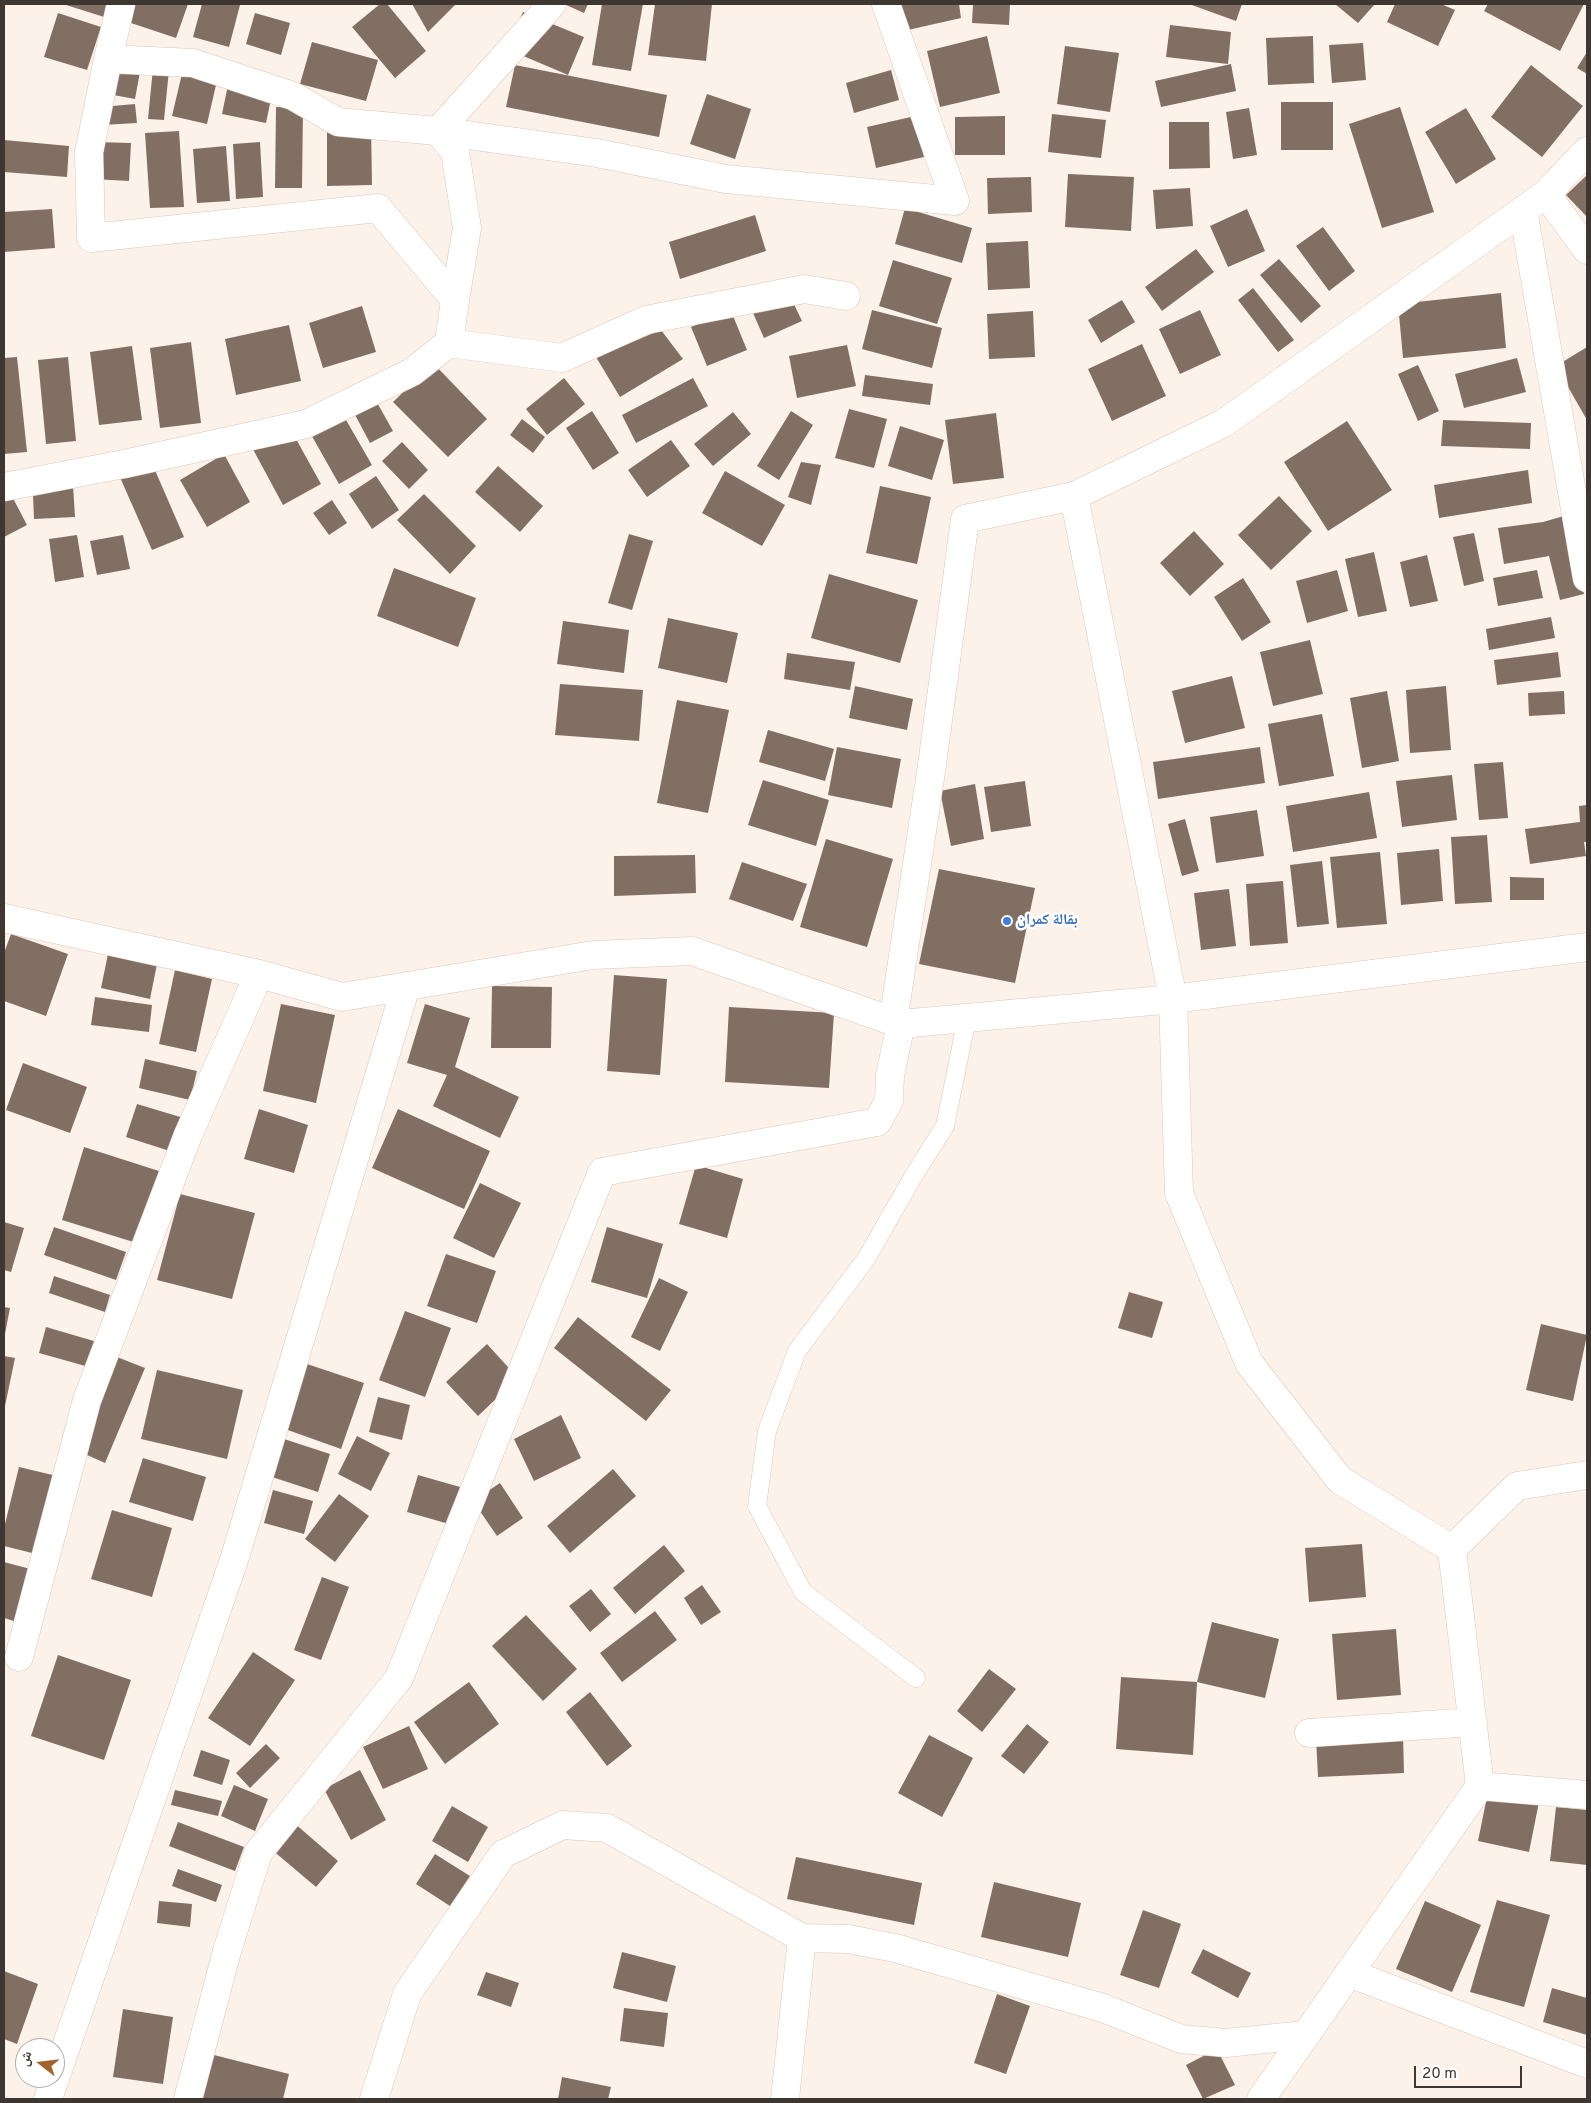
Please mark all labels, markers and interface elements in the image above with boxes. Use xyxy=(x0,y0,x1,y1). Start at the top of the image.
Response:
place label: بقالة كمران xyxy=(1017,912,1078,930)
marker: بقالة كمران xyxy=(1001,915,1013,927)
north arrow xyxy=(15,2038,65,2088)
text: ش xyxy=(16,2050,36,2068)
scale bar xyxy=(1416,2056,1524,2088)
text: 20 m xyxy=(1422,2065,1457,2084)

